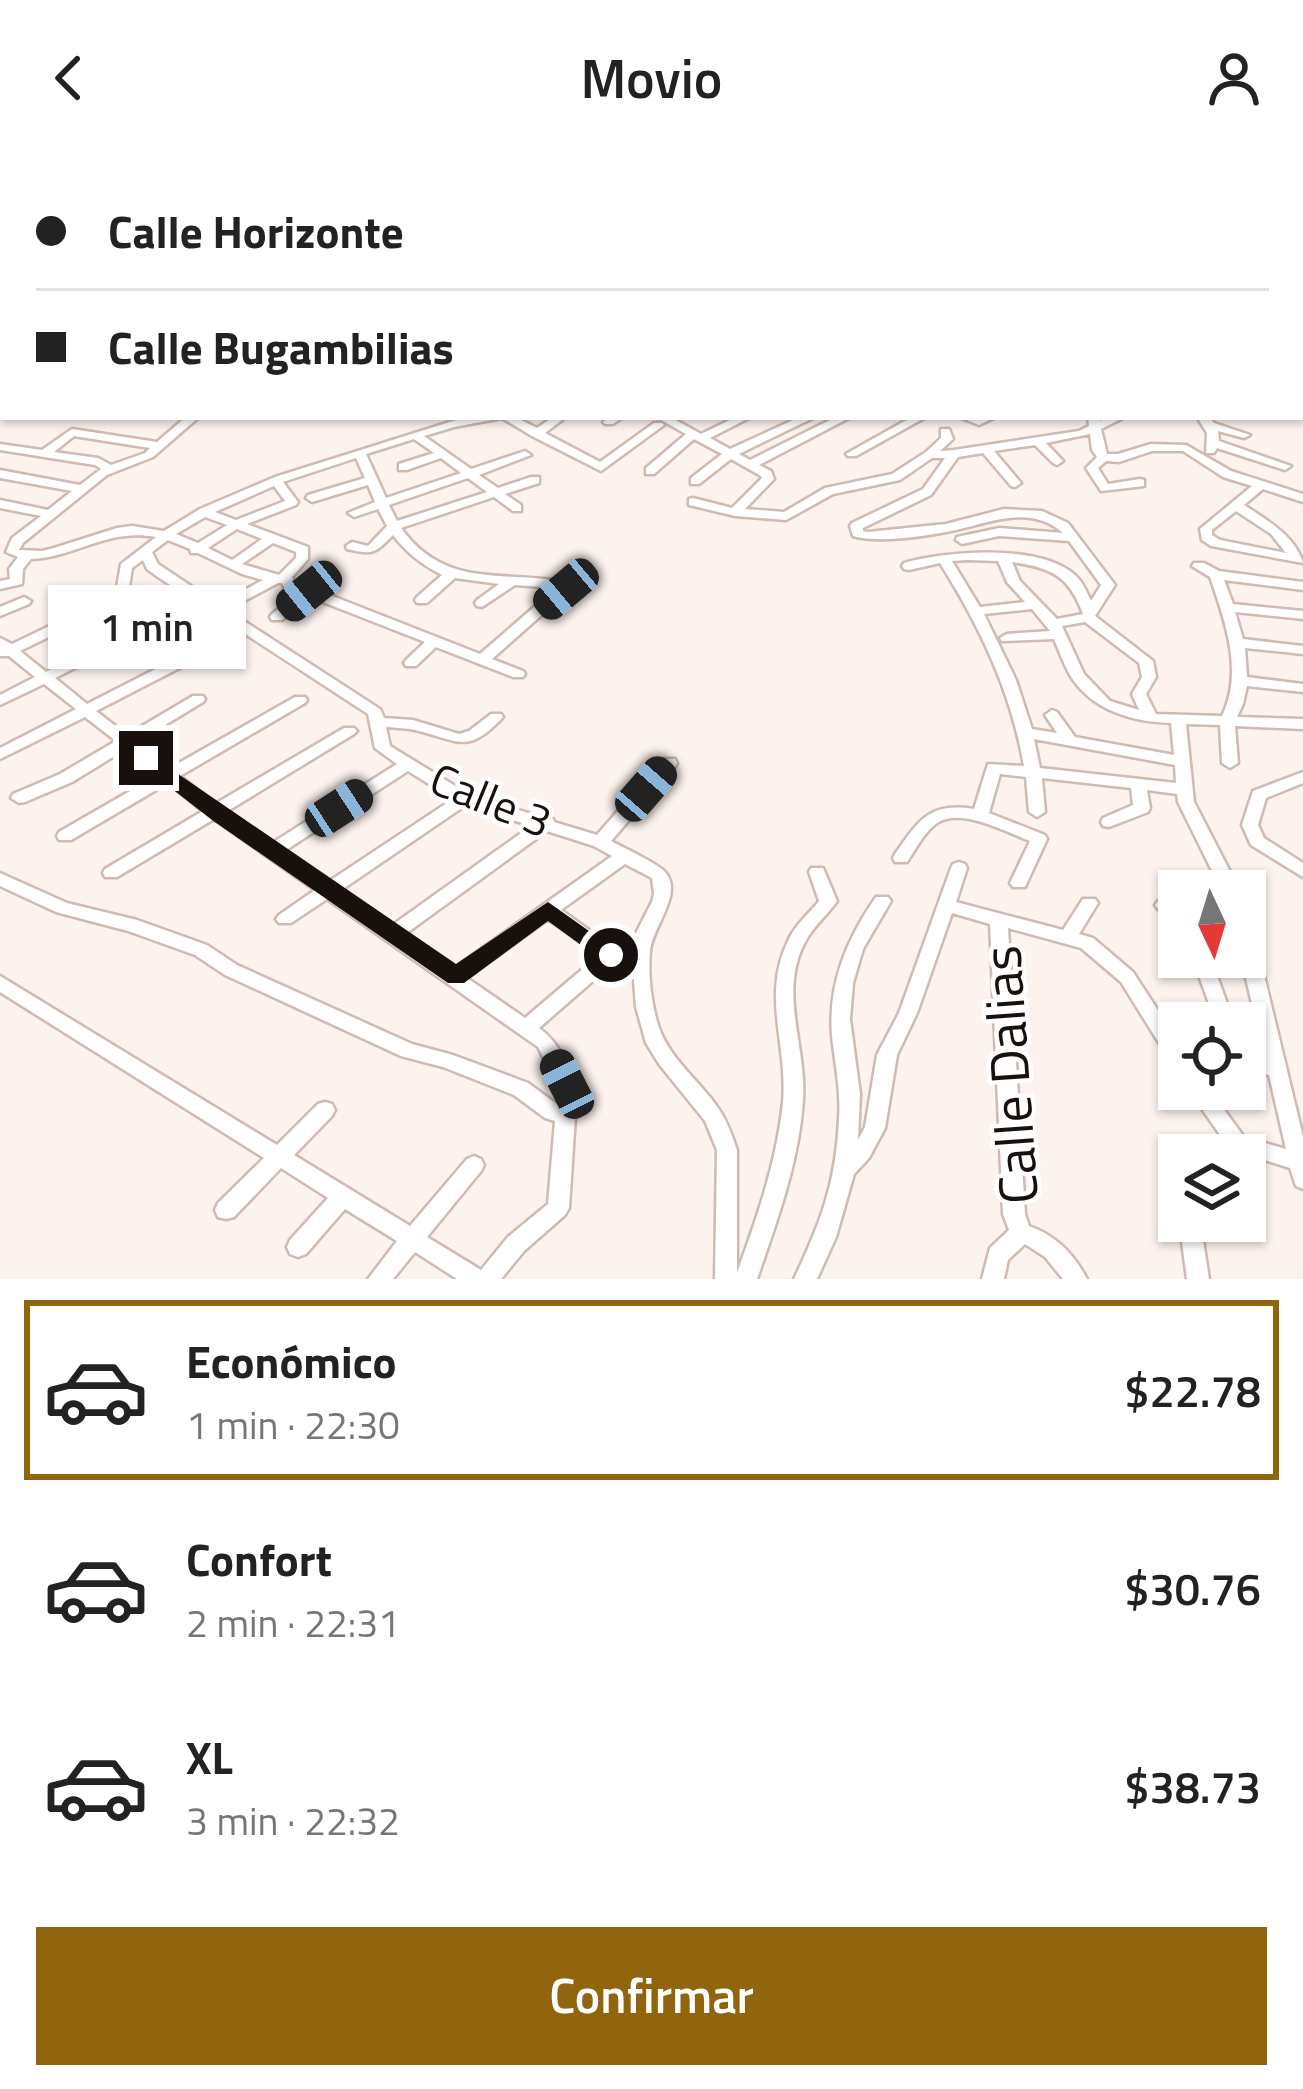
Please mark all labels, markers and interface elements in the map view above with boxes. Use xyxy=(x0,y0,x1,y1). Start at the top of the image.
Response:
text: Movio xyxy=(581,37,722,119)
icon: back xyxy=(36,45,102,111)
icon: person xyxy=(1201,45,1267,111)
text: Calle Horizonte xyxy=(108,197,404,265)
text: Calle Bugambilias xyxy=(108,313,454,381)
car xyxy=(527,552,605,626)
car xyxy=(270,554,348,628)
callout: 1 min xyxy=(47,584,245,668)
text: 1 min xyxy=(100,597,194,656)
route end xyxy=(119,731,173,785)
street label: Calle 3 xyxy=(420,744,562,854)
car xyxy=(609,750,683,828)
car xyxy=(299,773,379,843)
north arrow xyxy=(1158,870,1266,978)
map controls xyxy=(1158,870,1266,1242)
route start xyxy=(584,928,638,982)
street label: Calle Dalias xyxy=(959,943,1059,1207)
button: locate xyxy=(1158,1002,1266,1110)
car xyxy=(535,1044,599,1124)
button: layers xyxy=(1158,1134,1266,1242)
text: Económico xyxy=(186,1327,397,1395)
icon: car xyxy=(42,1336,150,1444)
text: $22.78 xyxy=(1124,1356,1261,1424)
text: 1 min · 22:30 xyxy=(186,1395,400,1454)
text: Confort xyxy=(186,1525,332,1593)
icon: car xyxy=(42,1534,150,1642)
text: $30.76 xyxy=(1124,1554,1261,1622)
text: 2 min · 22:31 xyxy=(186,1593,400,1652)
text: XL xyxy=(186,1723,233,1791)
icon: car xyxy=(42,1732,150,1840)
text: $38.73 xyxy=(1124,1752,1261,1820)
text: 3 min · 22:32 xyxy=(186,1791,400,1850)
button: Confirmar xyxy=(36,1927,1267,2065)

